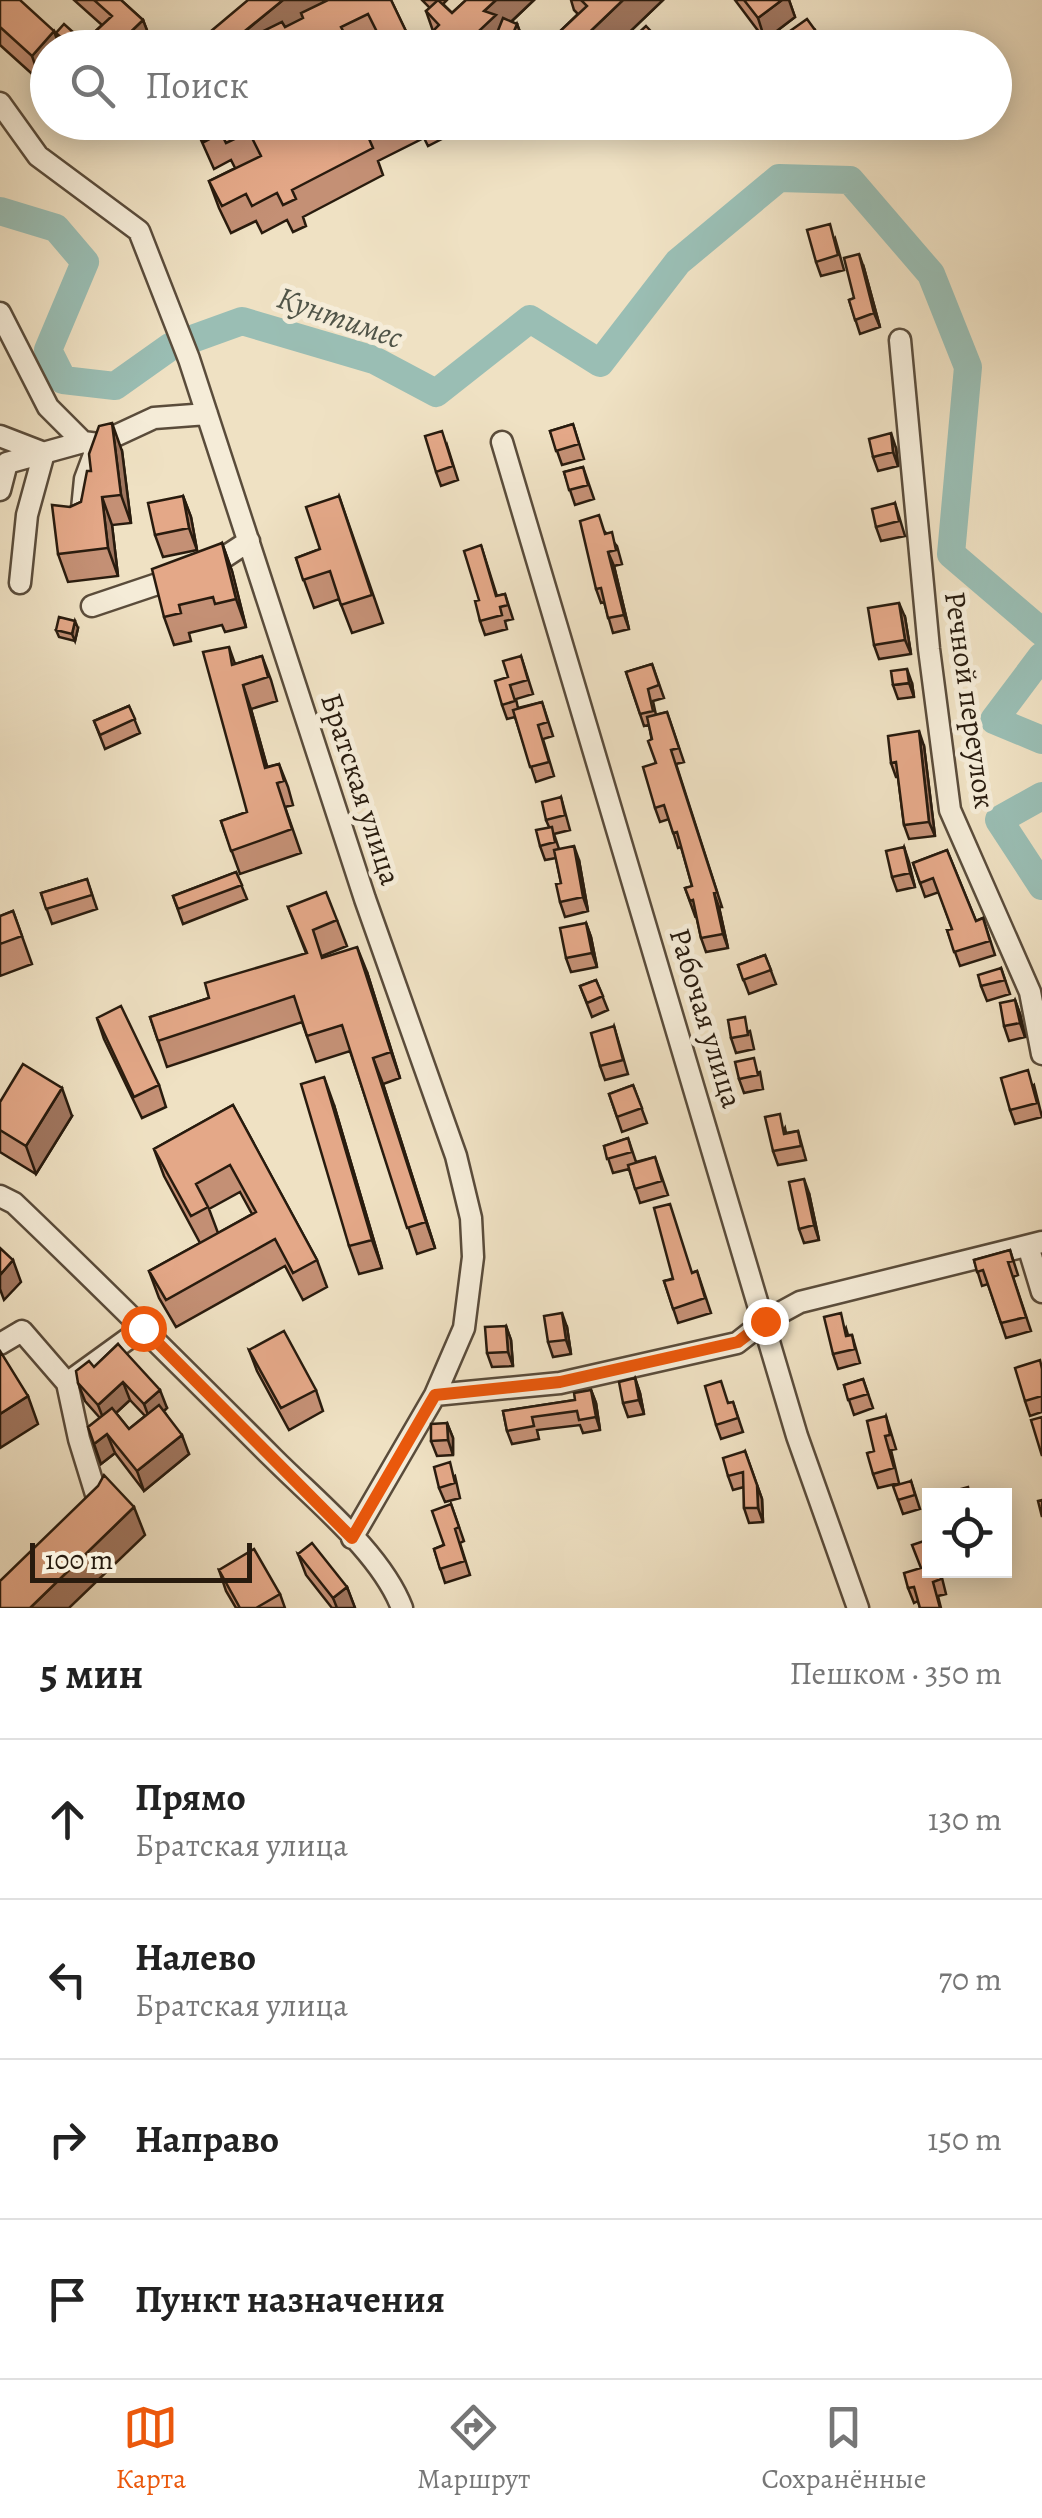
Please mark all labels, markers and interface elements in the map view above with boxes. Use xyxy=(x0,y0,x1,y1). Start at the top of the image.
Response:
search box xyxy=(30,30,1012,140)
icon: search xyxy=(65,58,120,113)
text: Поиск xyxy=(145,59,249,111)
water label: Кунтимес xyxy=(271,275,409,359)
street label: Речной переулок xyxy=(935,589,1005,811)
street label: Братская улица xyxy=(311,688,411,890)
street label: Рабочая улица xyxy=(660,923,752,1113)
route end xyxy=(743,1299,789,1345)
route start xyxy=(121,1306,167,1352)
map controls xyxy=(922,1488,1012,1578)
button: locate xyxy=(922,1488,1012,1578)
scale bar xyxy=(30,1538,252,1582)
text: 100 m xyxy=(45,1541,113,1579)
text: 5 мин xyxy=(40,1645,143,1702)
text: Пешком · 350 m xyxy=(789,1651,1002,1695)
text: Прямо xyxy=(135,1771,246,1823)
icon: ahead xyxy=(40,1792,95,1847)
text: 130 m xyxy=(928,1797,1002,1841)
text: Братская улица xyxy=(135,1823,348,1867)
text: Налево xyxy=(135,1931,256,1983)
icon: left xyxy=(40,1952,95,2007)
text: 70 m xyxy=(939,1957,1002,2001)
text: Братская улица xyxy=(135,1983,348,2027)
icon: right xyxy=(40,2112,95,2167)
text: Направо xyxy=(135,2113,279,2165)
text: 150 m xyxy=(927,2117,1002,2161)
icon: arrive xyxy=(40,2272,95,2327)
text: Пункт назначения xyxy=(135,2273,445,2325)
tab: Карта xyxy=(116,2400,186,2498)
tab: Маршрут xyxy=(417,2400,530,2498)
tab: Сохранённые xyxy=(761,2400,927,2498)

